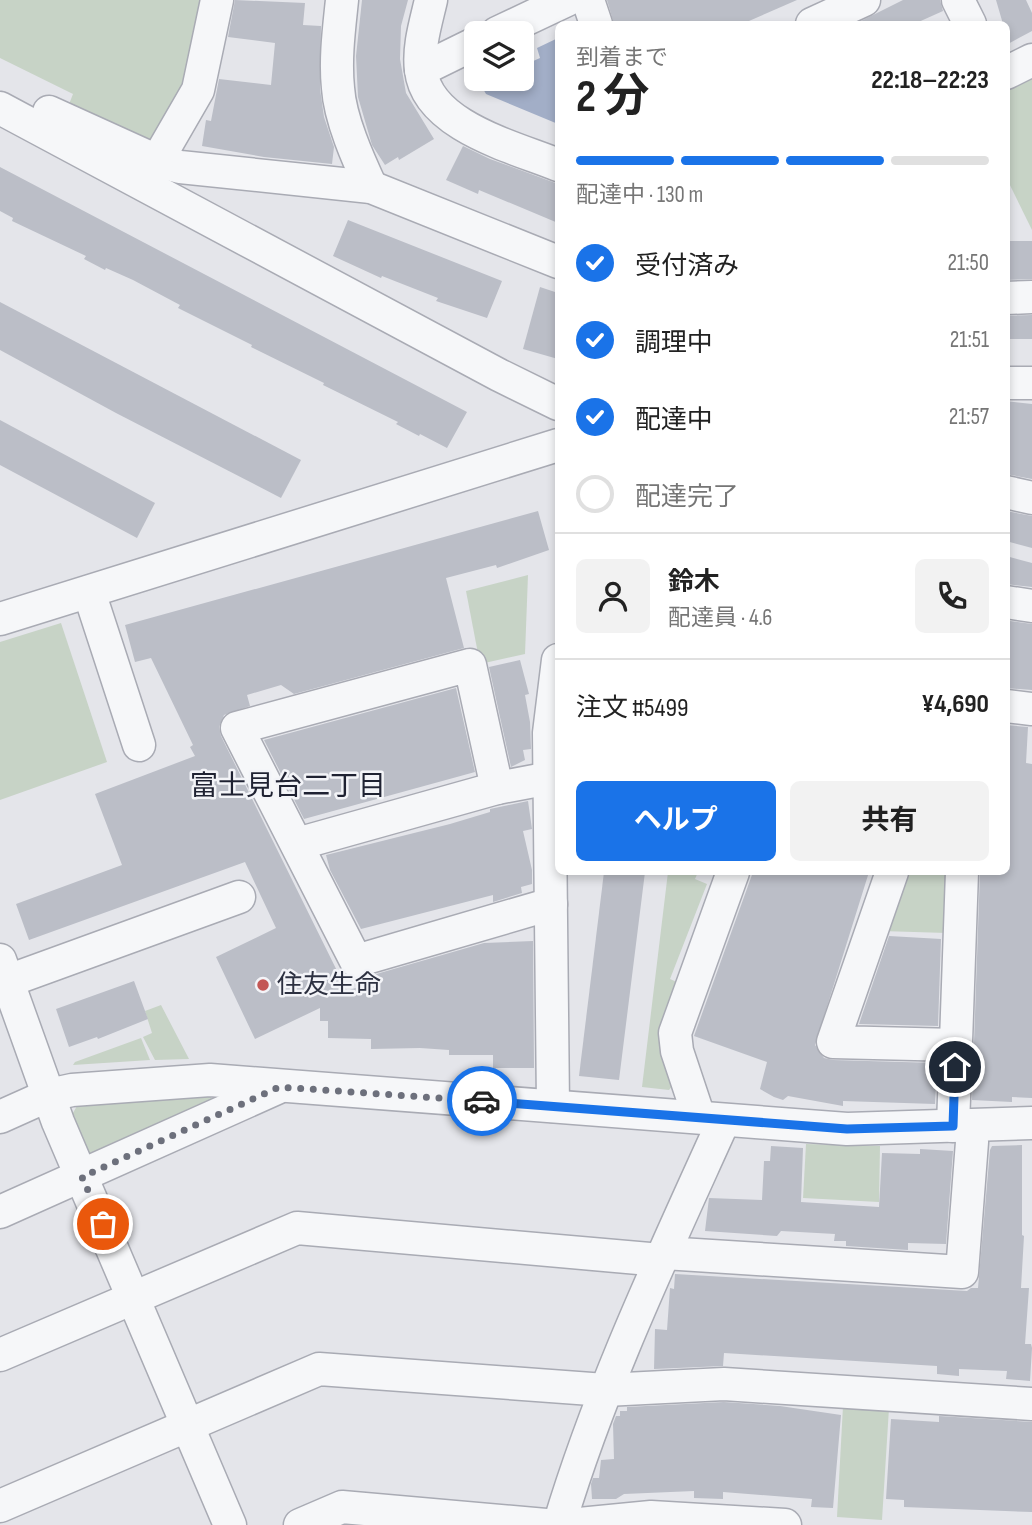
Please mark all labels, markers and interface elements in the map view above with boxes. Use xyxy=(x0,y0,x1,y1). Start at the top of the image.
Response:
map controls xyxy=(464,21,534,91)
button: layers xyxy=(464,21,534,91)
text: 到着まで xyxy=(576,44,668,72)
text: 22:18–22:23 xyxy=(871,65,989,96)
text: 2 分 xyxy=(576,70,649,125)
text: 配達中 · 130 m xyxy=(576,181,703,209)
icon: check xyxy=(576,244,614,282)
text: 21:50 xyxy=(948,249,989,277)
text: 受付済み xyxy=(635,251,739,282)
icon: check xyxy=(576,321,614,359)
text: 21:51 xyxy=(950,326,989,354)
text: 調理中 xyxy=(635,328,713,359)
icon: check xyxy=(576,398,614,436)
text: 21:57 xyxy=(949,403,989,431)
text: 配達中 xyxy=(635,405,713,436)
text: 配達完了 xyxy=(635,482,739,513)
button: person xyxy=(576,559,650,633)
button: phone xyxy=(915,559,989,633)
text: 鈴木 xyxy=(668,567,720,598)
text: 配達員 · 4.6 xyxy=(668,604,772,632)
text: ¥4,690 xyxy=(921,689,989,720)
text: 注文 #5499 xyxy=(576,693,688,724)
district label: 富士見台二丁目 xyxy=(190,770,386,803)
button: ヘルプ xyxy=(576,781,776,861)
button: 共有 xyxy=(790,781,989,861)
place label: 住友生命 xyxy=(277,970,381,1001)
marker: 住友生命 xyxy=(255,977,271,993)
pin xyxy=(925,1037,985,1097)
icon: home xyxy=(936,1048,974,1086)
courier xyxy=(447,1066,517,1136)
icon: car xyxy=(463,1082,501,1120)
pin xyxy=(73,1194,133,1254)
icon: bag xyxy=(84,1205,122,1243)

